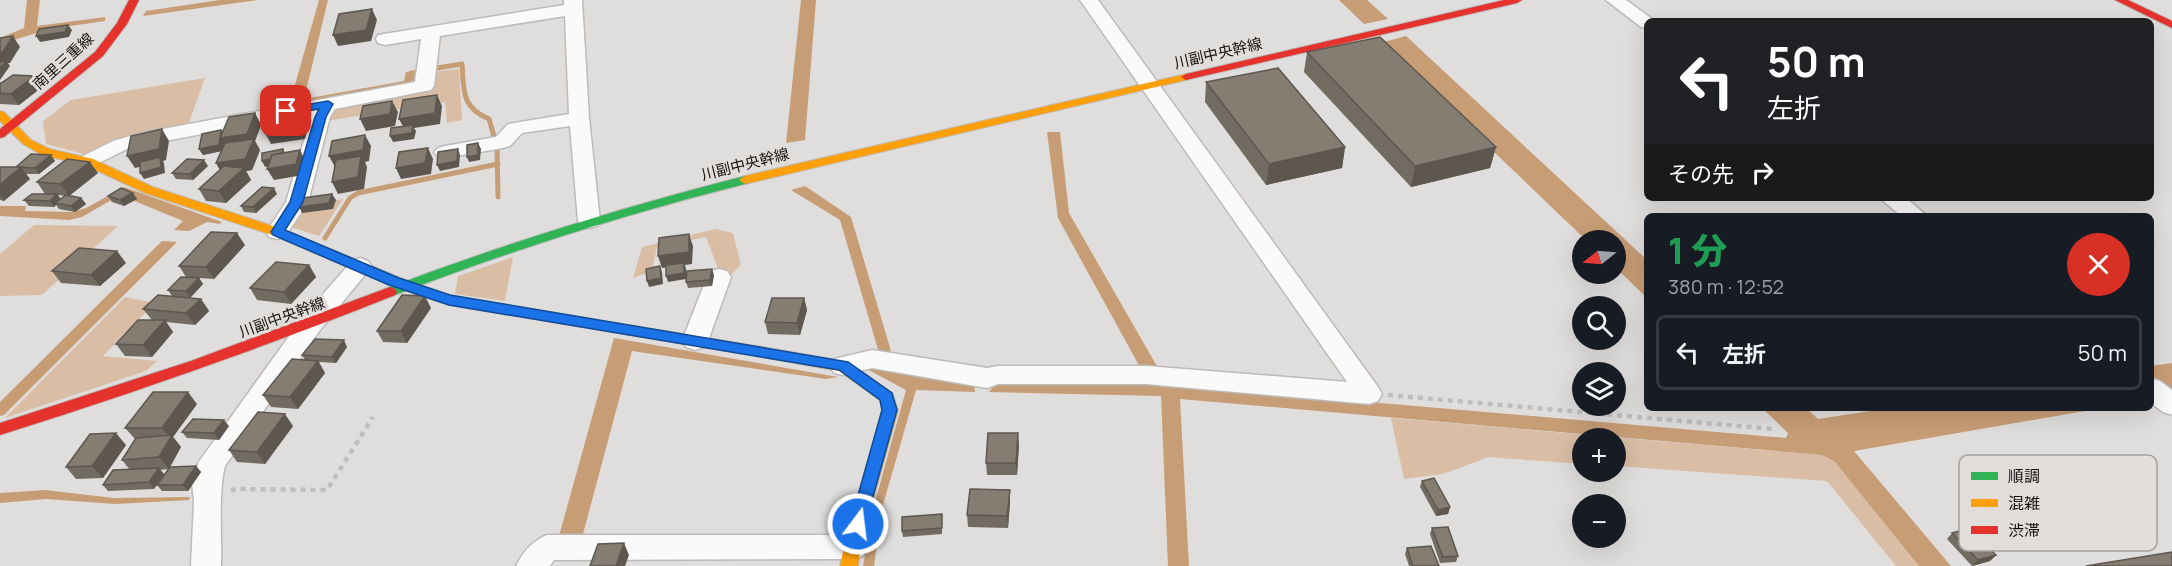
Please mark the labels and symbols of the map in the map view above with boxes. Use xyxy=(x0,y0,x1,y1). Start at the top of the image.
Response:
street label: 南里三重線 xyxy=(28,28,98,94)
street label: 川副中央幹線 xyxy=(1172,33,1264,73)
pin xyxy=(260,85,311,136)
street label: 川副中央幹線 xyxy=(699,143,791,185)
north arrow xyxy=(1572,230,1626,284)
street label: 川副中央幹線 xyxy=(236,292,328,342)
legend xyxy=(1959,455,2157,551)
text: 順調 xyxy=(2008,465,2040,487)
position arrow xyxy=(826,492,890,556)
text: 混雑 xyxy=(2008,492,2040,514)
text: 渋滞 xyxy=(2008,519,2040,541)

